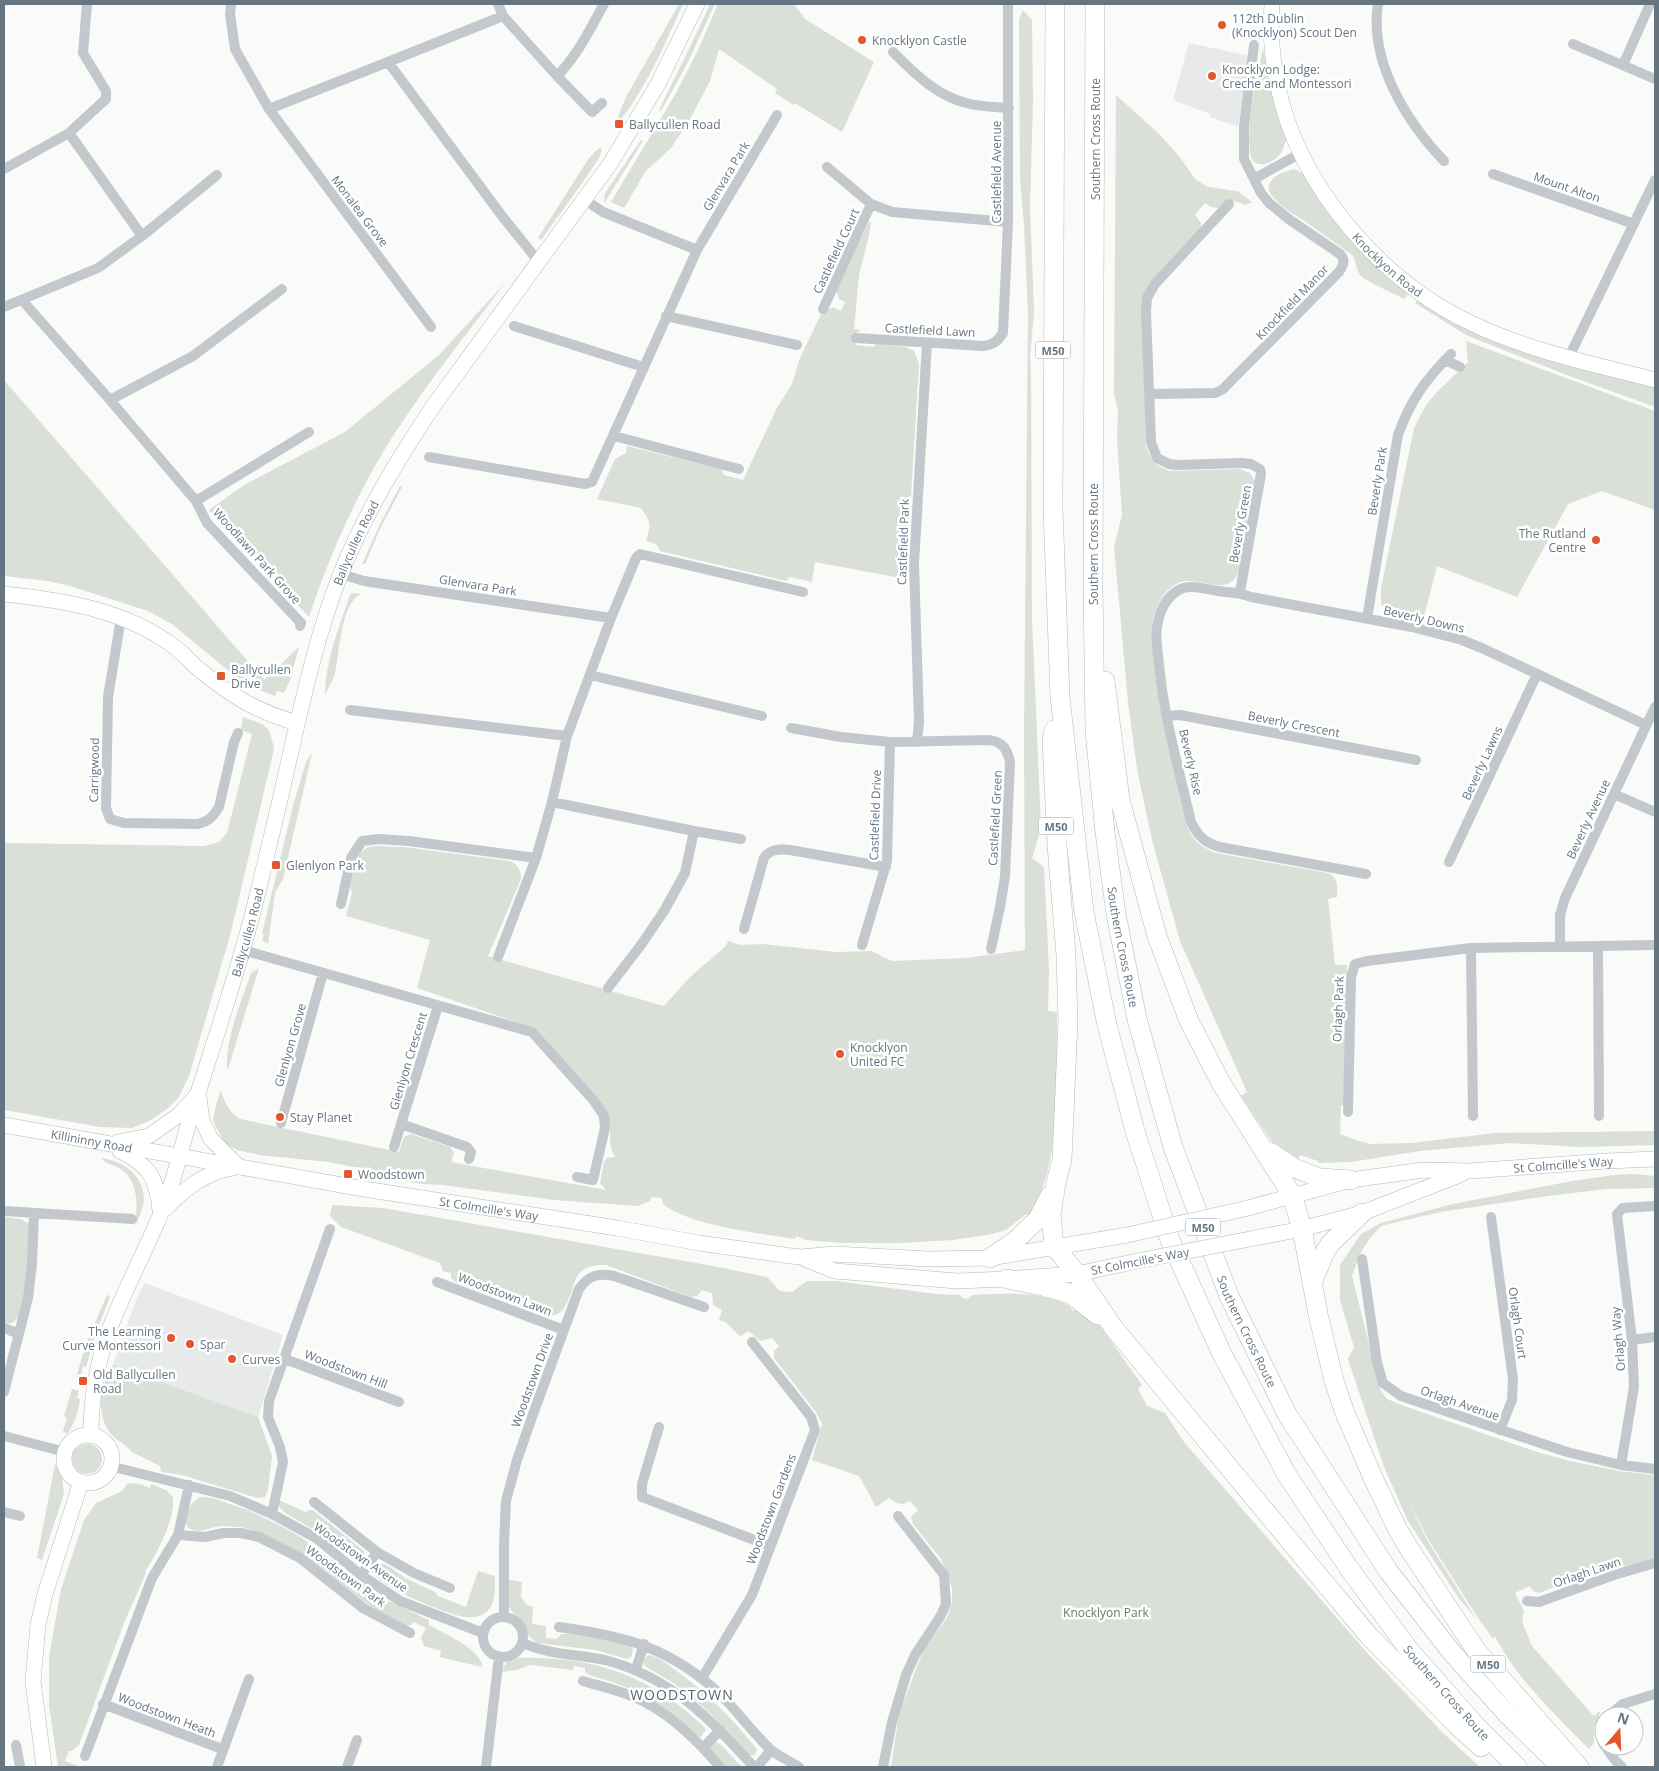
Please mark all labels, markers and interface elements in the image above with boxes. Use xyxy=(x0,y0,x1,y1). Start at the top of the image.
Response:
place label: 112th Dublin (Knocklyon) Scout Den xyxy=(1232,10,1357,41)
marker: 112th Dublin (Knocklyon) Scout Den xyxy=(1216,19,1228,31)
place label: Knocklyon Castle xyxy=(872,32,967,49)
marker: Knocklyon Castle xyxy=(856,34,868,46)
place label: Knocklyon Lodge: Creche and Montessori xyxy=(1222,61,1352,92)
marker: Knocklyon Lodge: Creche and Montessori xyxy=(1206,70,1218,82)
street label: Southern Cross Route xyxy=(1087,78,1104,200)
place label: Ballycullen Road xyxy=(629,116,721,133)
marker: Ballycullen Road xyxy=(613,118,625,130)
street label: Castlefield Avenue xyxy=(988,120,1005,224)
street label: Glenvara Park xyxy=(699,137,754,214)
street label: Mount Alton xyxy=(1531,168,1603,206)
street label: Monalea Grove xyxy=(328,172,393,250)
street label: Castlefield Court xyxy=(809,205,863,297)
street label: Knocklyon Road xyxy=(1349,228,1426,301)
street label: Knockfield Manor xyxy=(1252,261,1332,343)
street label: Castlefield Lawn xyxy=(884,319,976,341)
road number: M50 xyxy=(1036,342,1070,358)
street label: Beverly Park xyxy=(1363,445,1391,517)
street label: Southern Cross Route xyxy=(1085,483,1102,605)
street label: Beverly Green xyxy=(1225,484,1255,564)
street label: Ballycullen Road xyxy=(329,497,382,587)
street label: Castlefield Park xyxy=(893,498,913,585)
street label: Woodlawn Park Grove xyxy=(209,504,305,608)
place label: The Rutland Centre xyxy=(1519,525,1586,556)
marker: The Rutland Centre xyxy=(1590,534,1602,546)
street label: Glenvara Park xyxy=(438,570,519,600)
street label: Beverly Downs xyxy=(1382,601,1466,637)
place label: Ballycullen Drive xyxy=(231,661,291,692)
marker: Ballycullen Drive xyxy=(215,670,227,682)
street label: Beverly Crescent xyxy=(1247,707,1341,741)
street label: Beverly Lawns xyxy=(1457,723,1507,803)
street label: Beverly Rise xyxy=(1175,727,1207,797)
street label: Carrigwood xyxy=(85,738,103,802)
street label: Castlefield Drive xyxy=(865,769,885,861)
street label: Castlefield Green xyxy=(984,770,1006,866)
street label: Beverly Avenue xyxy=(1562,776,1614,862)
road number: M50 xyxy=(1038,818,1074,834)
place label: Glenlyon Park xyxy=(286,857,364,874)
marker: Glenlyon Park xyxy=(270,859,282,871)
street label: Ballycullen Road xyxy=(227,886,267,979)
street label: Southern Cross Route xyxy=(1104,886,1143,1009)
street label: Orlagh Park xyxy=(1328,975,1348,1042)
street label: Glenlyon Grove xyxy=(270,1001,310,1089)
street label: Glenlyon Crescent xyxy=(385,1010,431,1112)
place label: Knocklyon United FC xyxy=(850,1039,908,1070)
marker: Knocklyon United FC xyxy=(834,1048,846,1060)
place label: Stay Planet xyxy=(290,1109,352,1126)
marker: Stay Planet xyxy=(274,1111,286,1123)
street label: Killininny Road xyxy=(50,1125,134,1156)
street label: St Colmcille's Way xyxy=(1513,1152,1614,1176)
place label: Woodstown xyxy=(358,1166,425,1183)
marker: Woodstown xyxy=(342,1168,354,1180)
street label: St Colmcille's Way xyxy=(438,1192,540,1224)
road number: M50 xyxy=(1186,1218,1220,1236)
street label: St Colmcille's Way xyxy=(1089,1243,1192,1279)
street label: Woodstown Lawn xyxy=(456,1268,554,1320)
street label: Southern Cross Route xyxy=(1213,1273,1281,1390)
street label: Orlagh Court xyxy=(1505,1286,1531,1360)
street label: Orlagh Way xyxy=(1607,1305,1629,1372)
place label: The Learning Curve Montessori xyxy=(62,1323,161,1354)
street label: Woodstown Drive xyxy=(507,1330,557,1430)
marker: The Learning Curve Montessori xyxy=(165,1332,177,1344)
place label: Spar xyxy=(200,1336,226,1353)
marker: Spar xyxy=(184,1338,196,1350)
street label: Woodstown Hill xyxy=(302,1345,390,1393)
place label: Curves xyxy=(242,1351,281,1368)
marker: Curves xyxy=(226,1353,238,1365)
place label: Old Ballycullen Road xyxy=(93,1366,176,1397)
marker: Old Ballycullen Road xyxy=(77,1375,89,1387)
street label: Orlagh Avenue xyxy=(1418,1381,1502,1425)
street label: Woodstown Gardens xyxy=(742,1451,800,1567)
street label: Woodstown Avenue xyxy=(310,1518,412,1596)
street label: Woodstown Park xyxy=(303,1541,390,1611)
street label: Orlagh Lawn xyxy=(1551,1552,1623,1592)
park label: Knocklyon Park xyxy=(1063,1604,1150,1621)
street label: Southern Cross Route xyxy=(1400,1642,1494,1744)
road number: M50 xyxy=(1470,1656,1506,1672)
district label: WOODSTOWN xyxy=(630,1685,734,1704)
street label: Woodstown Heath xyxy=(116,1688,218,1742)
north arrow xyxy=(1594,1706,1644,1756)
text: N xyxy=(1615,1707,1632,1729)

